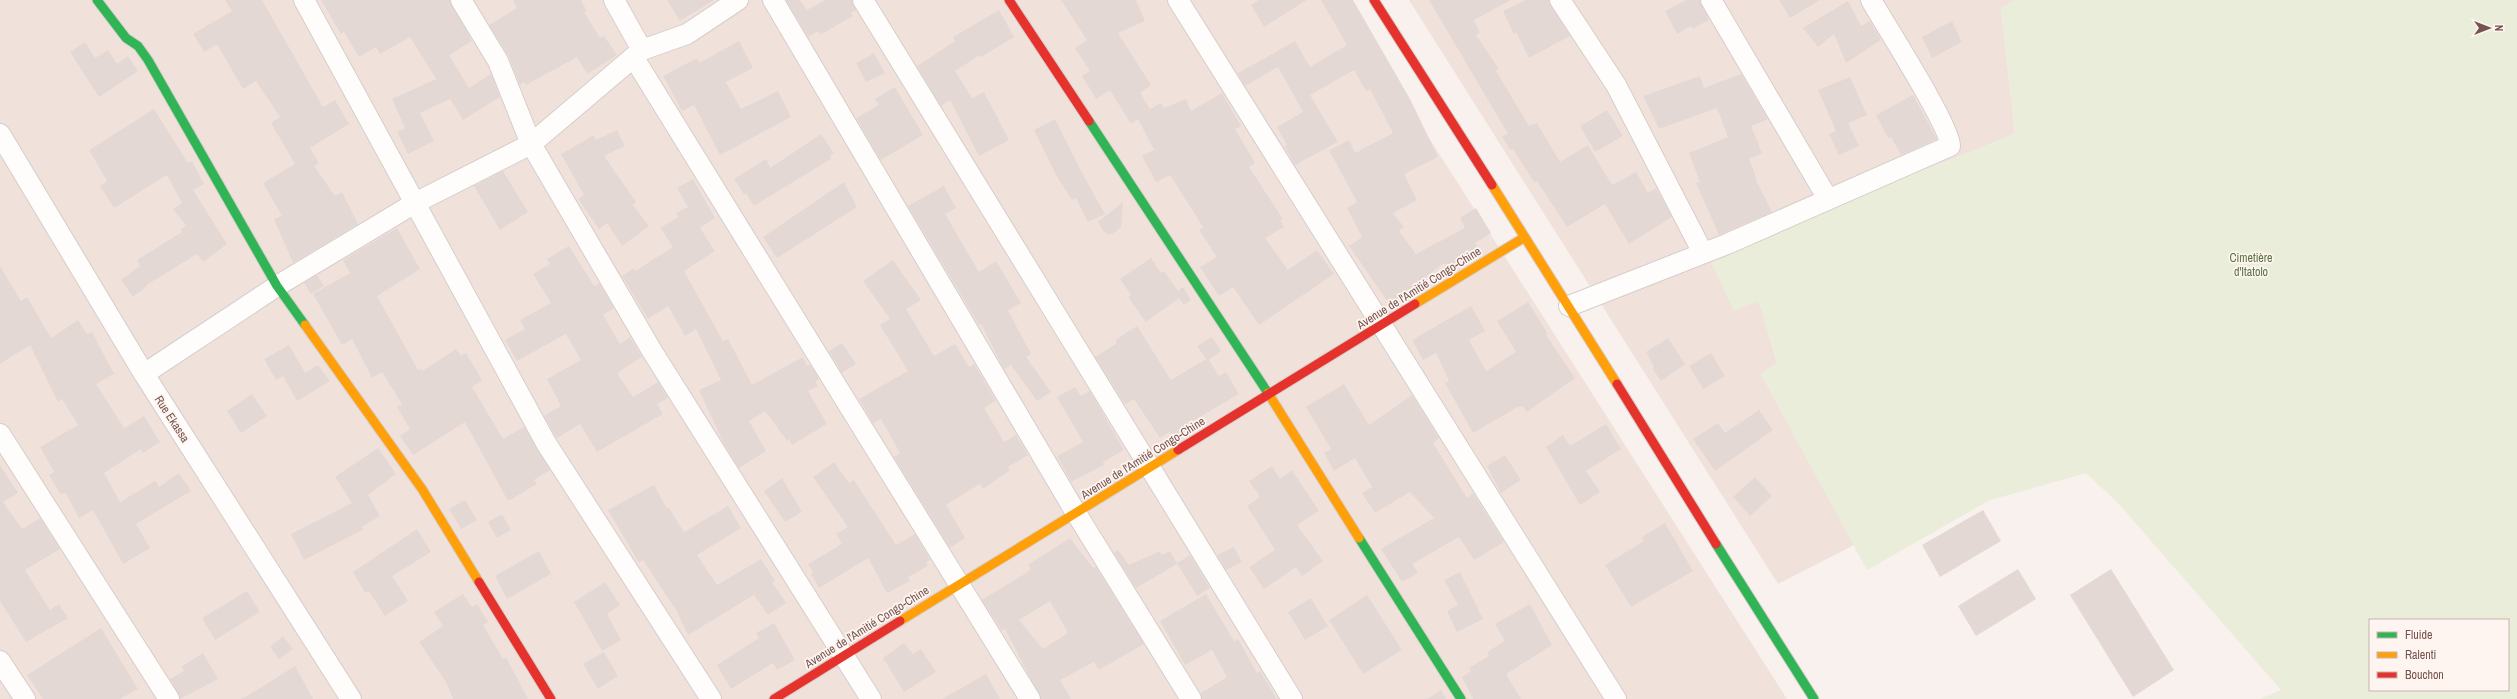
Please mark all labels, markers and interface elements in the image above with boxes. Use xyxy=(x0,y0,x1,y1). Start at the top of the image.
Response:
north arrow xyxy=(2469,8,2509,48)
text: N xyxy=(2492,25,2506,31)
street label: Avenue de l'Amitié Congo-Chine xyxy=(1353,243,1484,333)
park label: Cimetière d'Itatolo xyxy=(2229,250,2273,280)
street label: Rue Ekassa xyxy=(151,392,193,446)
street label: Avenue de l'Amitié Congo-Chine xyxy=(1077,413,1208,503)
street label: Avenue de l'Amitié Congo-Chine xyxy=(801,582,932,672)
legend xyxy=(2369,619,2509,691)
text: Fluide xyxy=(2405,627,2432,643)
text: Ralenti xyxy=(2405,647,2436,663)
text: Bouchon xyxy=(2405,667,2444,683)

